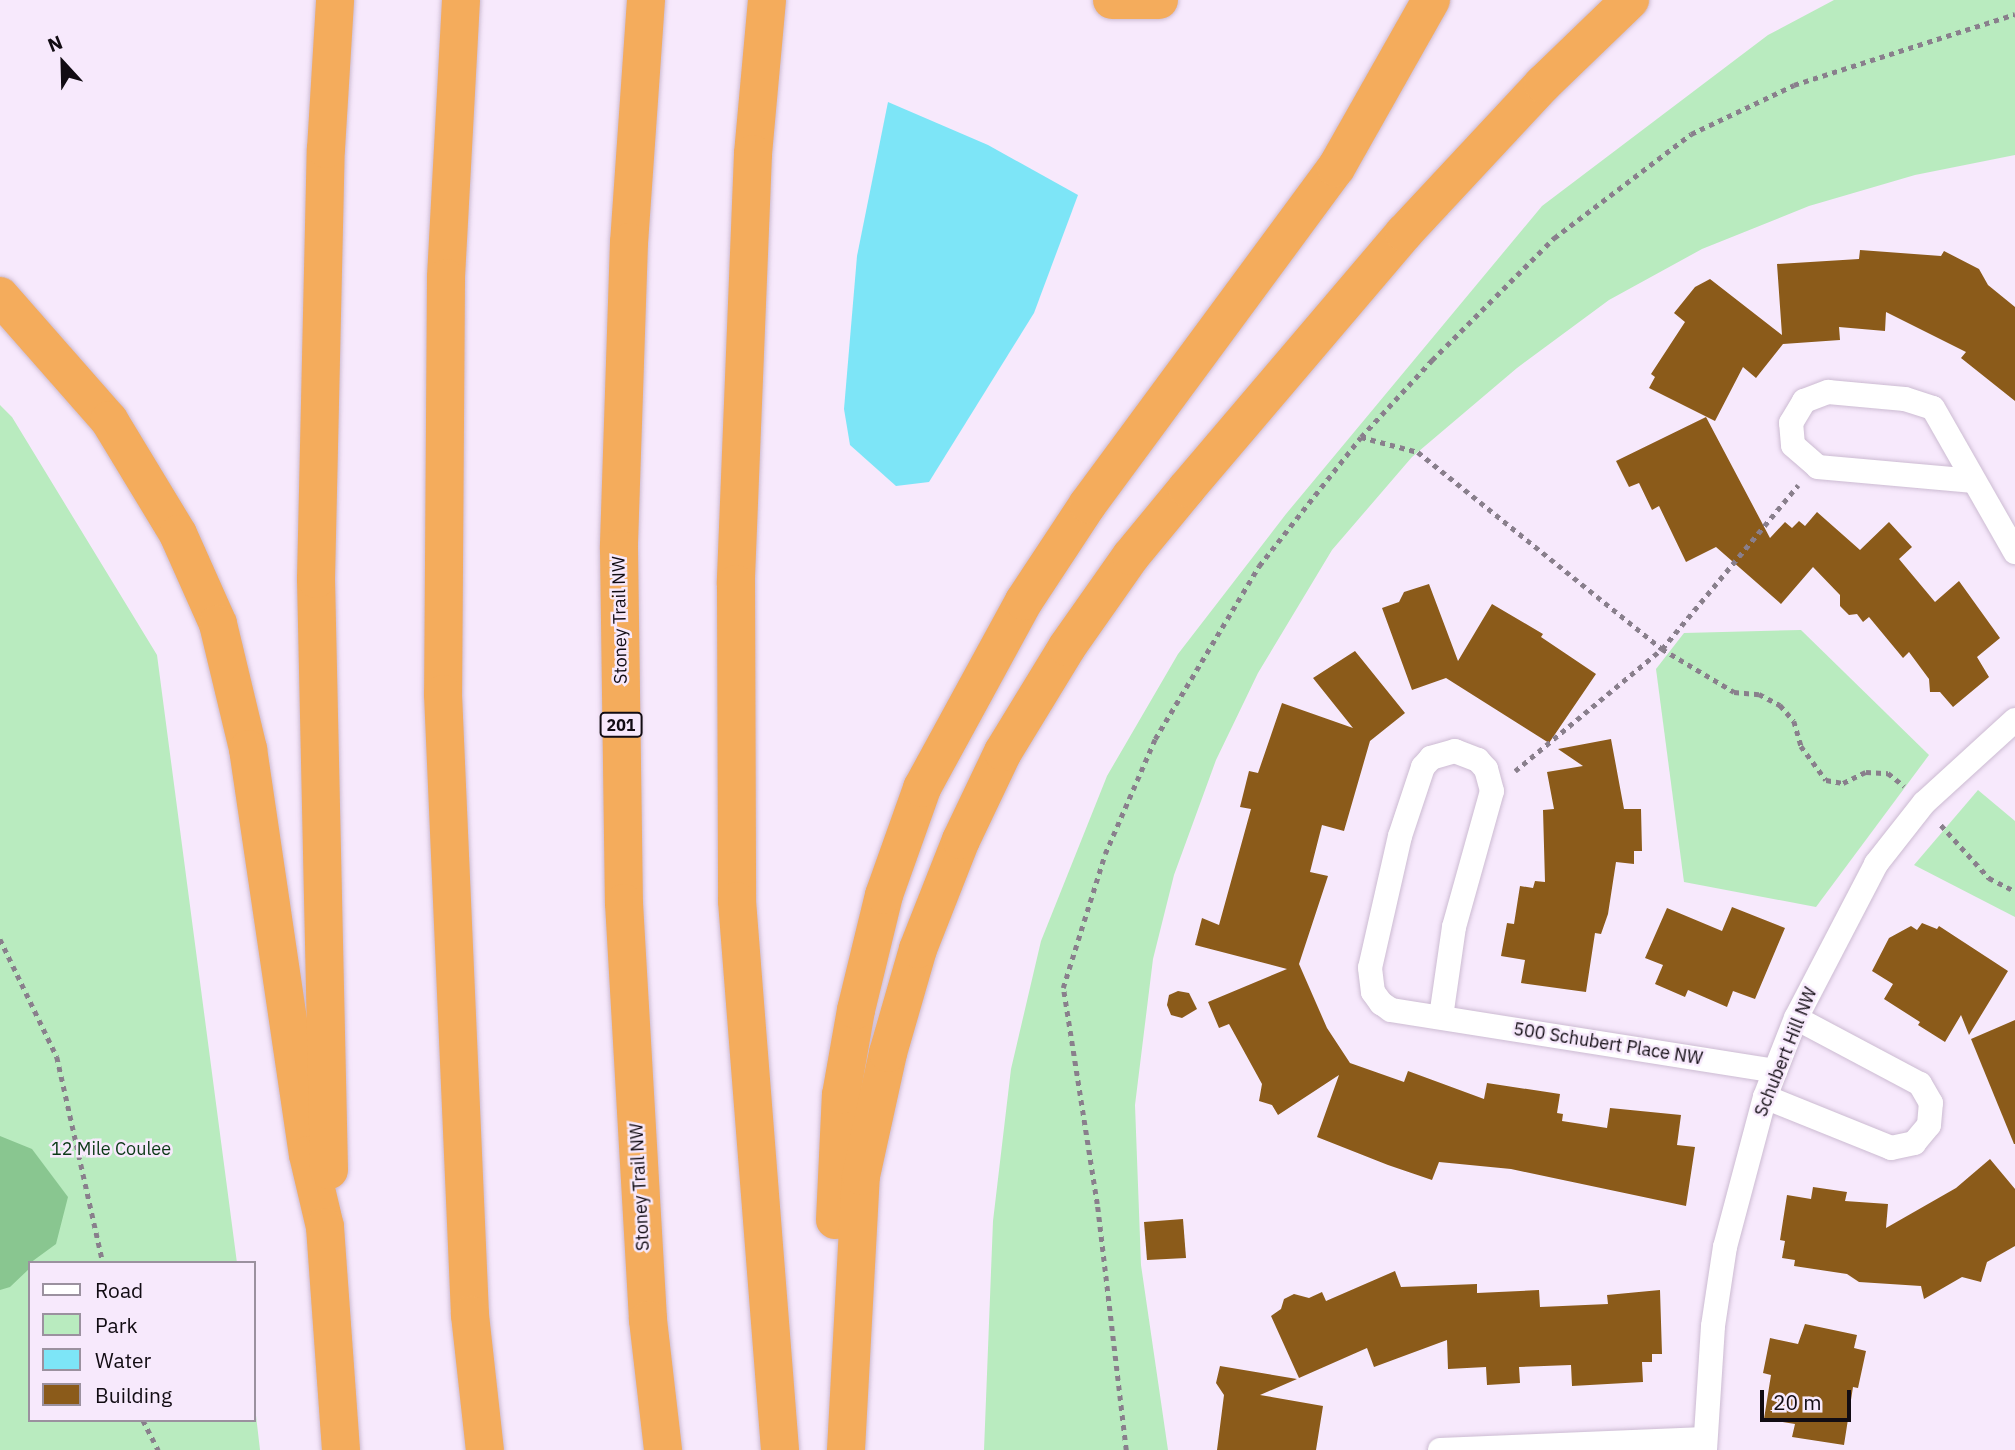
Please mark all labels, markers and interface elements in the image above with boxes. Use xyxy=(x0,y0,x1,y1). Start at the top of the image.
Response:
north arrow xyxy=(28,28,98,98)
text: N xyxy=(44,30,66,57)
street label: Stoney Trail NW xyxy=(608,556,632,684)
road number: 201 xyxy=(598,712,644,738)
street label: Schubert Hill NW xyxy=(1750,984,1822,1120)
street label: 500 Schubert Place NW xyxy=(1512,1018,1704,1070)
street label: Stoney Trail NW xyxy=(626,1122,654,1252)
park label: 12 Mile Coulee xyxy=(51,1138,171,1160)
legend xyxy=(28,1261,256,1422)
text: Road xyxy=(95,1276,143,1304)
text: Park xyxy=(95,1311,138,1339)
text: Water xyxy=(95,1346,151,1374)
scale bar xyxy=(1763,1376,1854,1420)
text: Building xyxy=(95,1381,172,1409)
text: 20 m xyxy=(1773,1388,1822,1416)

